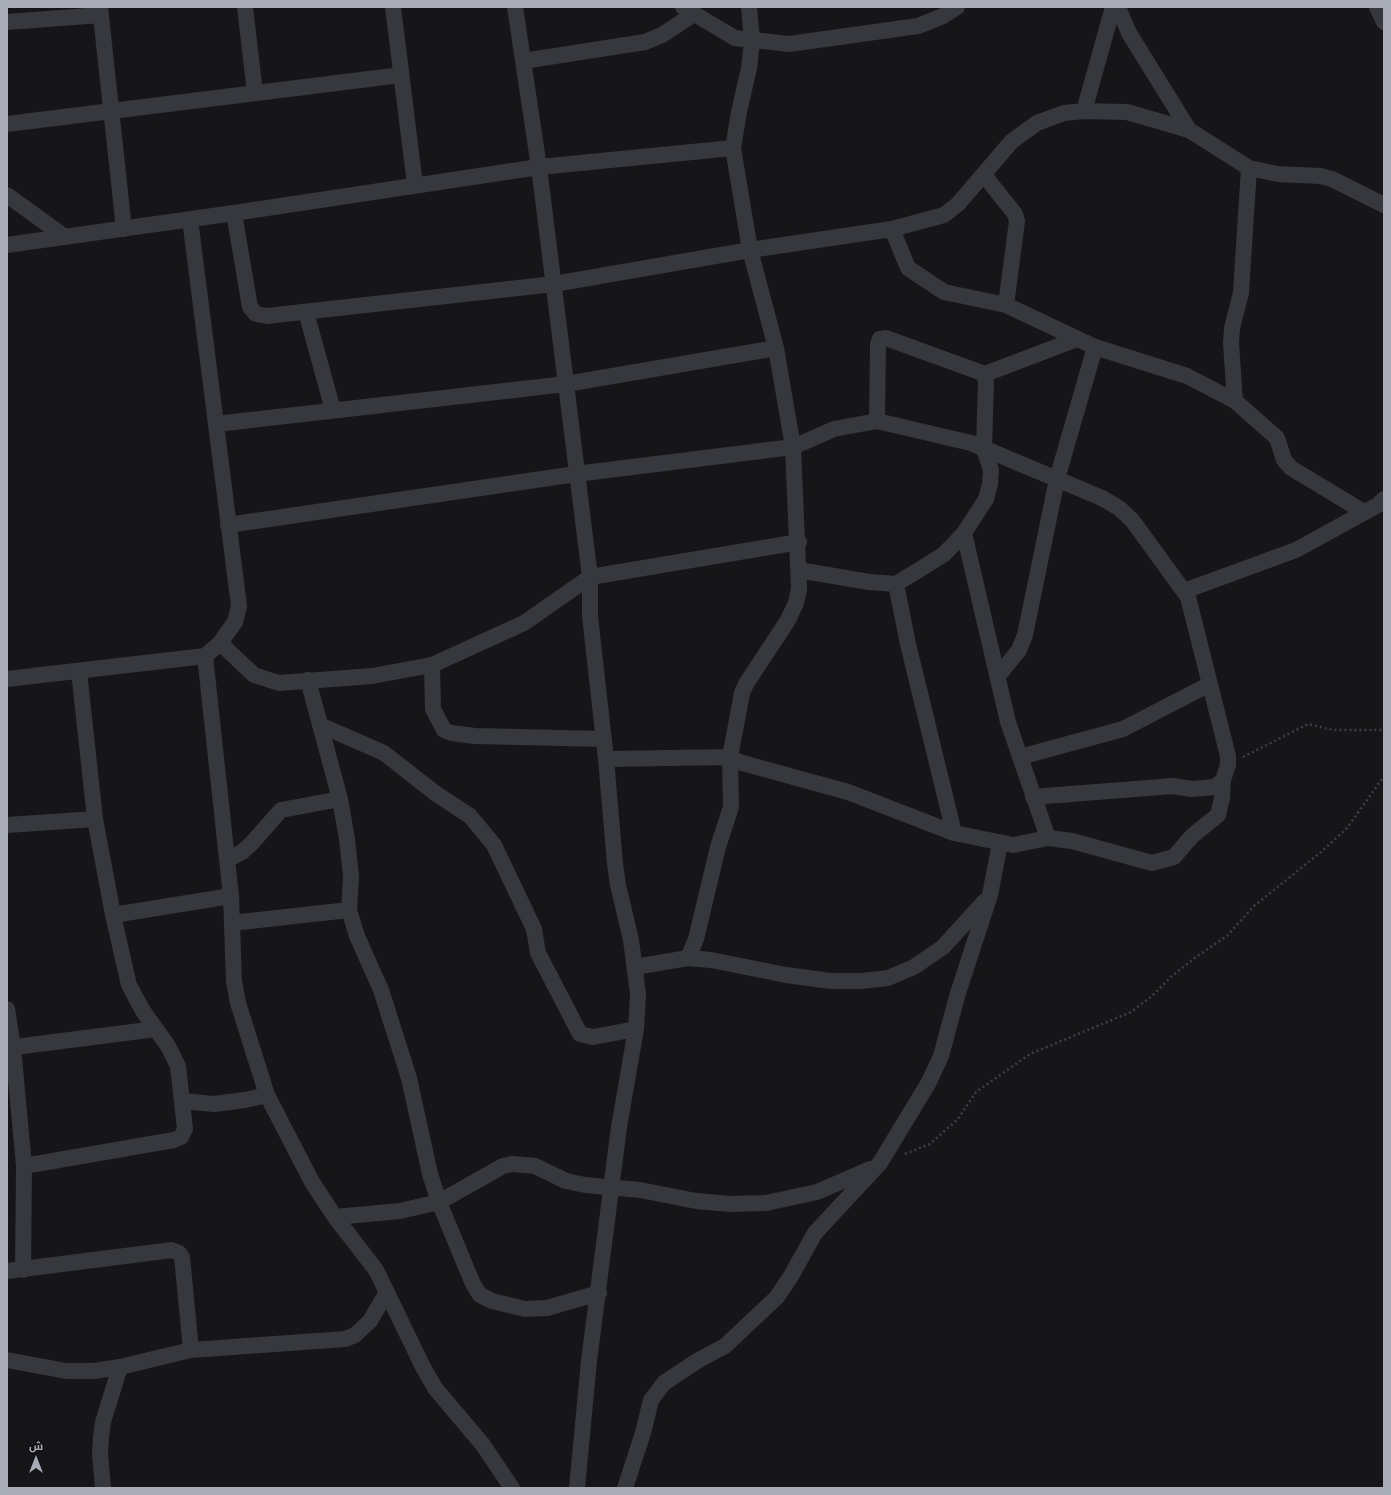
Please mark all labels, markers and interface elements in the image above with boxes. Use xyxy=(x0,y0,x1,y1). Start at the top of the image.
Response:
north arrow xyxy=(16,1439,56,1479)
text: ش xyxy=(29,1440,43,1453)

